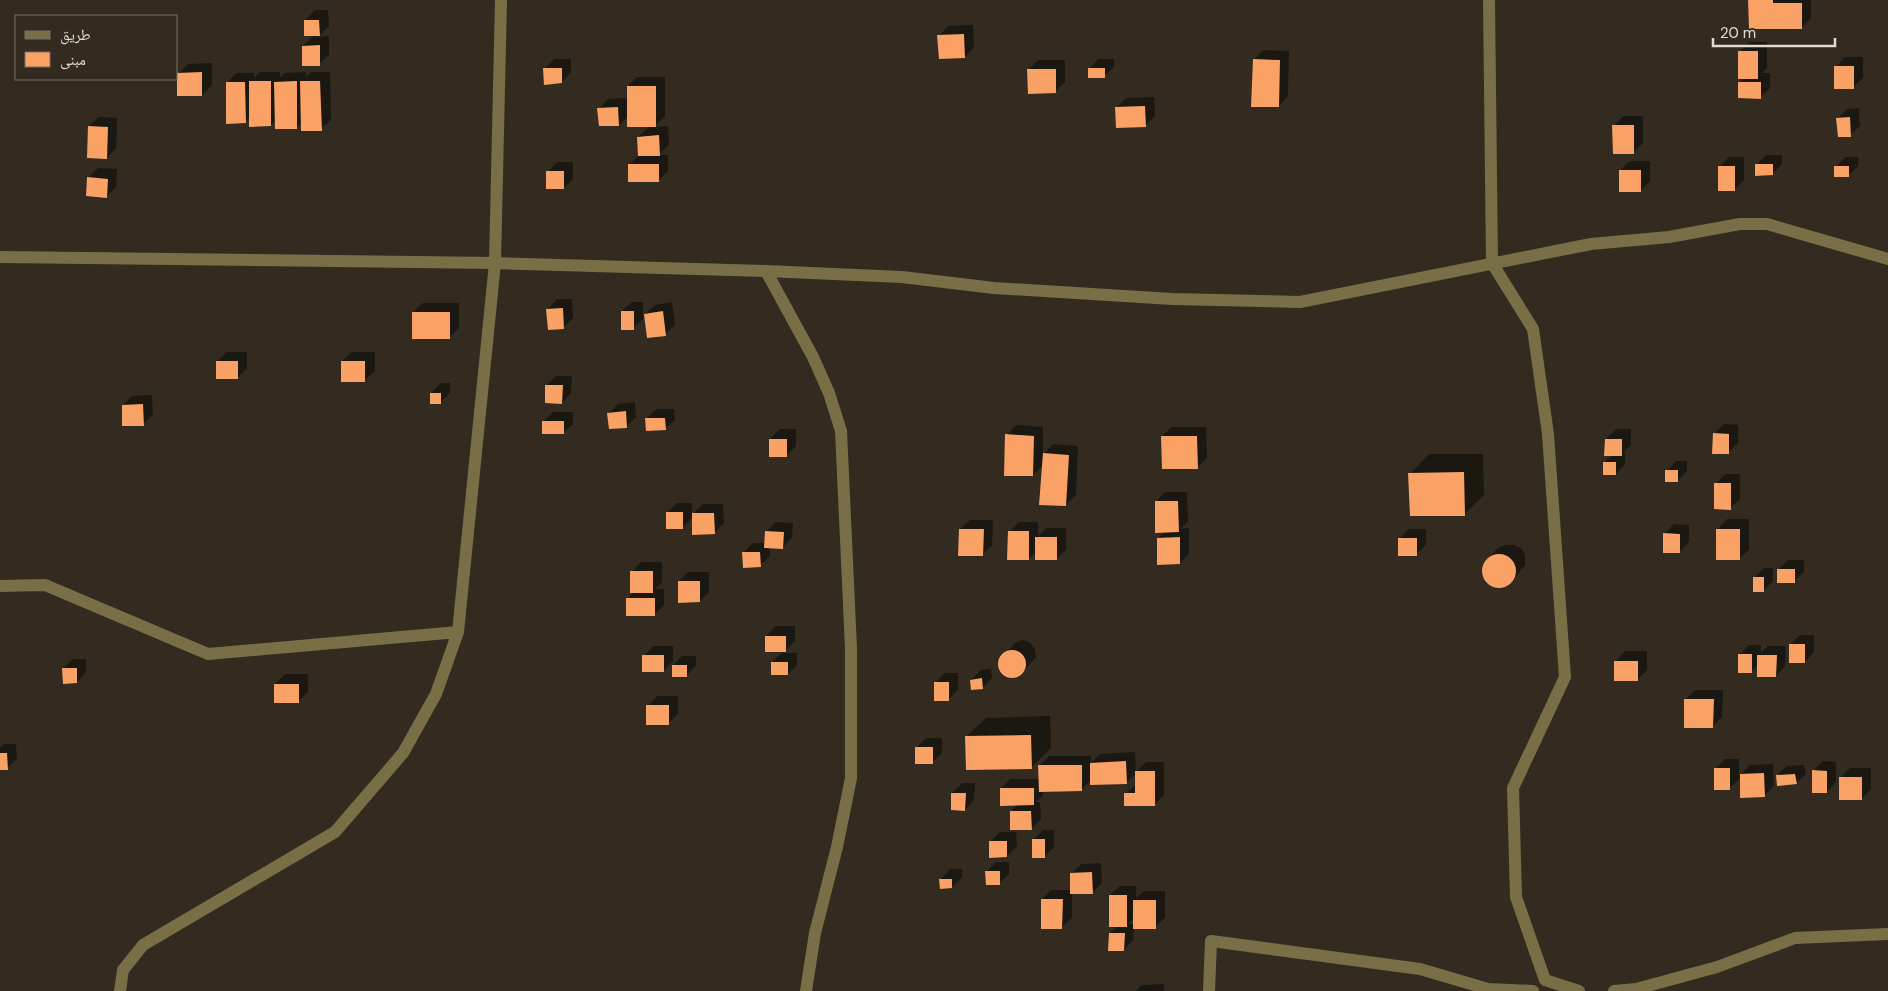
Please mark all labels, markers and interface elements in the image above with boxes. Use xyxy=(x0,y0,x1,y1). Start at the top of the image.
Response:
legend xyxy=(15,15,178,80)
scale bar xyxy=(1713,15,1836,47)
text: 20 m xyxy=(1720,23,1756,43)
text: طريق xyxy=(60,25,91,45)
text: مبنى xyxy=(60,50,86,70)

